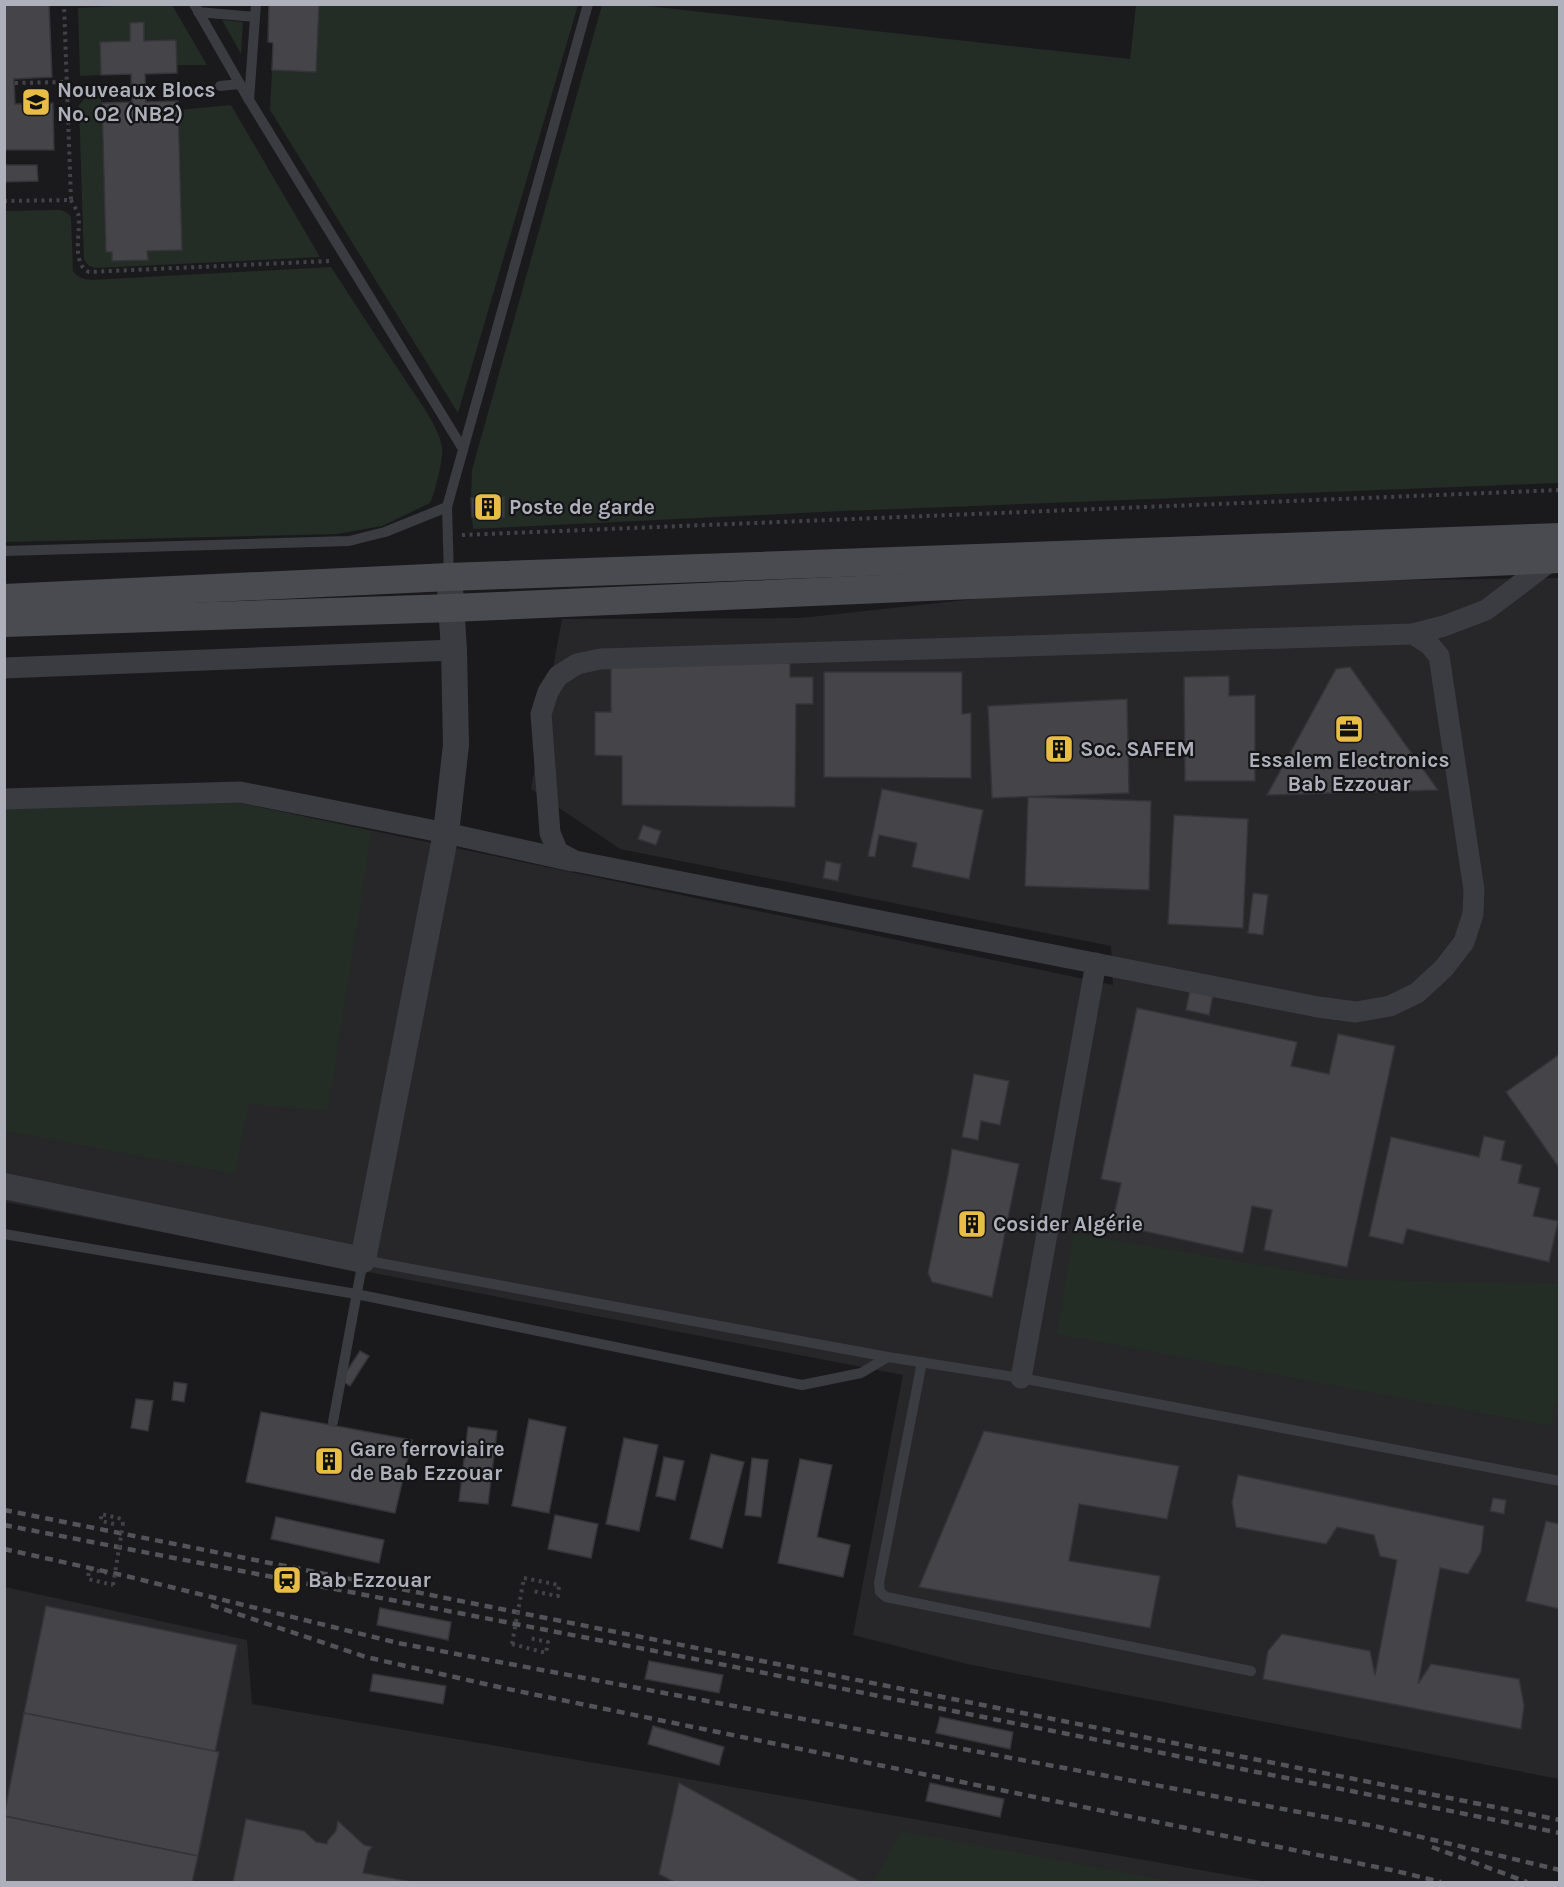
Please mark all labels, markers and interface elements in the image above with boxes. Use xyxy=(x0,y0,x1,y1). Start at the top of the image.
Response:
place label: Nouveaux Blocs No. 02 (NB2) xyxy=(57,78,216,126)
school or university icon: Nouveaux Blocs No. 02 (NB2) xyxy=(20,86,52,118)
building icon: Poste de garde xyxy=(472,491,504,523)
place label: Poste de garde xyxy=(509,495,655,519)
office icon: Essalem Electronics Bab Ezzouar xyxy=(1333,713,1365,745)
building icon: Soc. SAFEM xyxy=(1043,733,1075,765)
place label: Soc. SAFEM xyxy=(1080,737,1195,761)
place label: Essalem Electronics Bab Ezzouar xyxy=(1248,748,1450,796)
building icon: Cosider Algérie xyxy=(956,1208,988,1240)
place label: Cosider Algérie xyxy=(993,1212,1143,1236)
place label: Gare ferroviaire de Bab Ezzouar xyxy=(350,1437,505,1485)
building icon: Gare ferroviaire de Bab Ezzouar xyxy=(313,1445,345,1477)
station icon: Bab Ezzouar xyxy=(271,1564,303,1596)
place label: Bab Ezzouar xyxy=(308,1568,432,1592)

